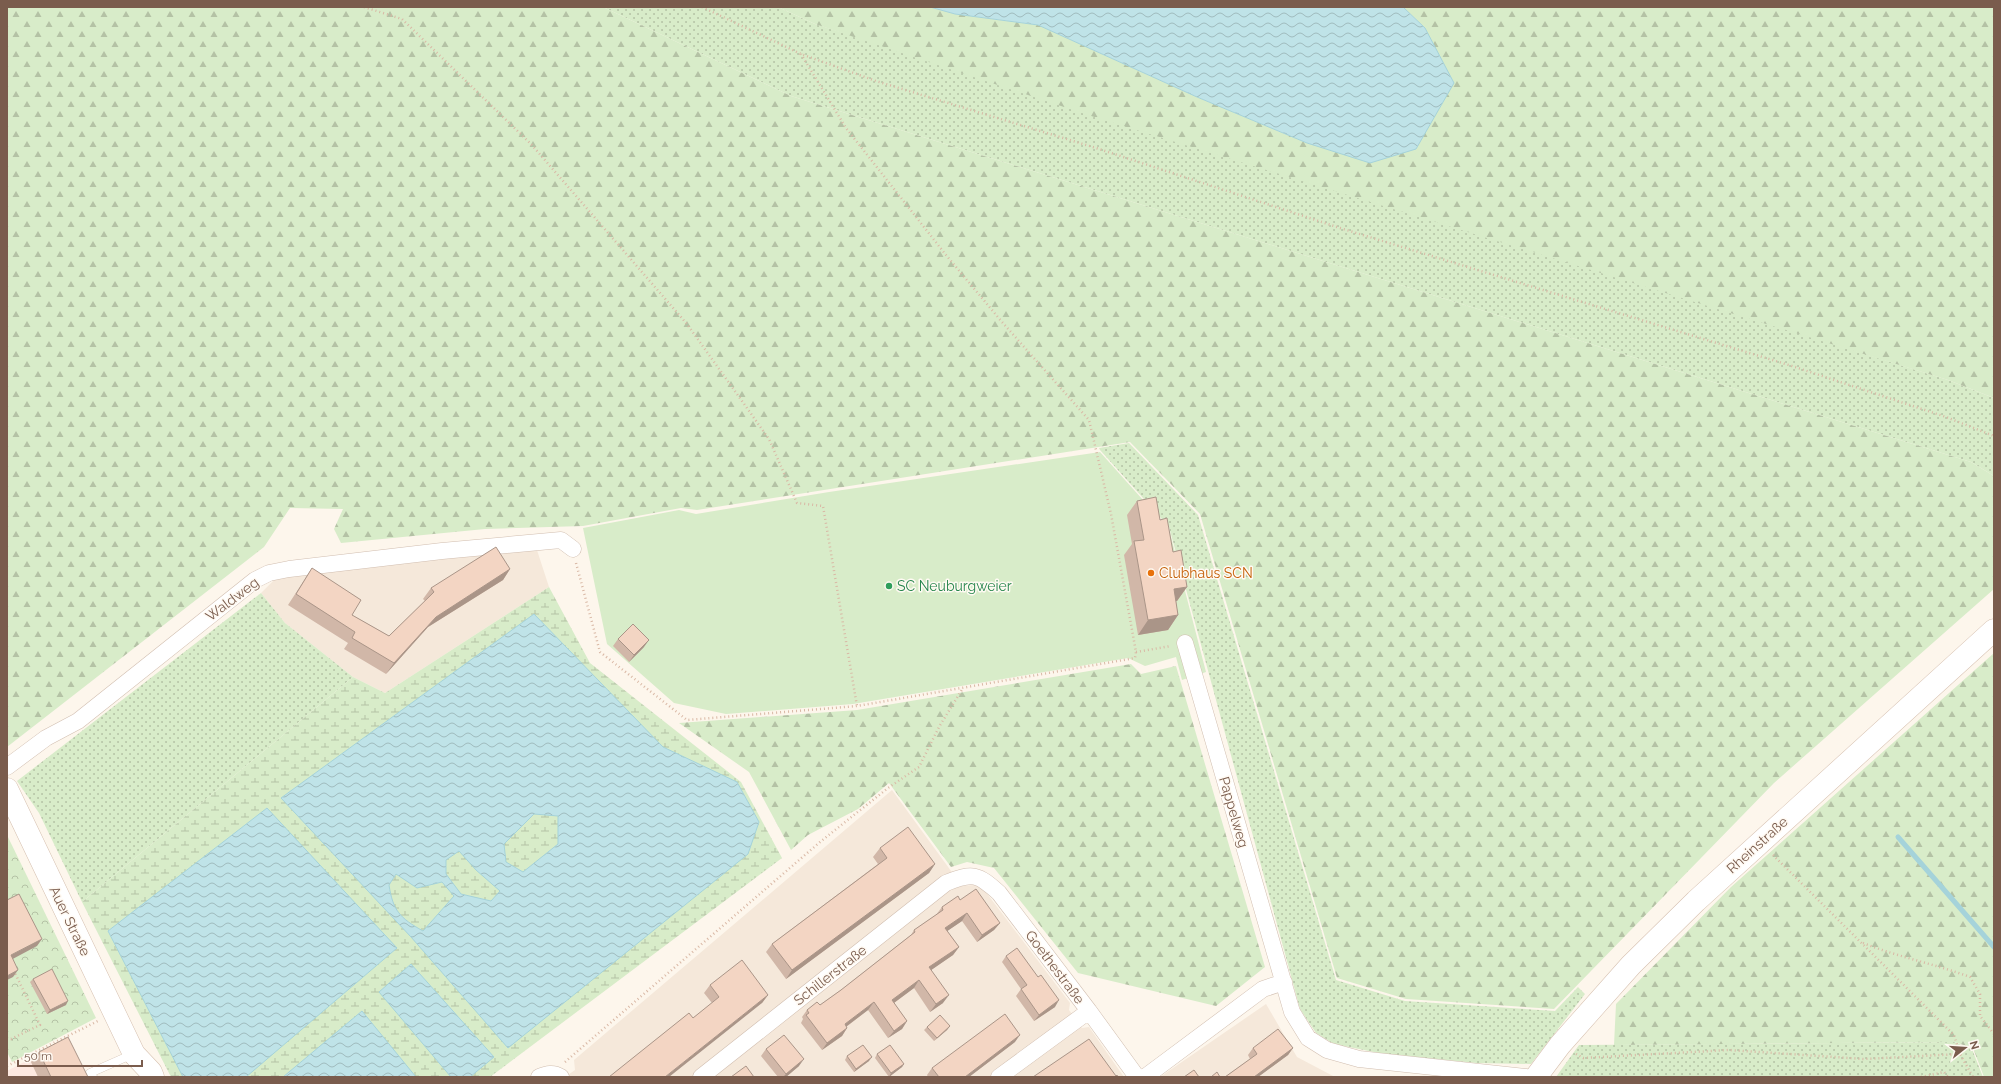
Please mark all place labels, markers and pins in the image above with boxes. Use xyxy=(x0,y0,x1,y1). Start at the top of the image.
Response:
place label: Clubhaus SCN xyxy=(1159,565,1253,581)
marker: Clubhaus SCN xyxy=(1146,568,1156,578)
place label: SC Neuburgweier xyxy=(897,578,1012,594)
marker: SC Neuburgweier xyxy=(884,581,894,591)

